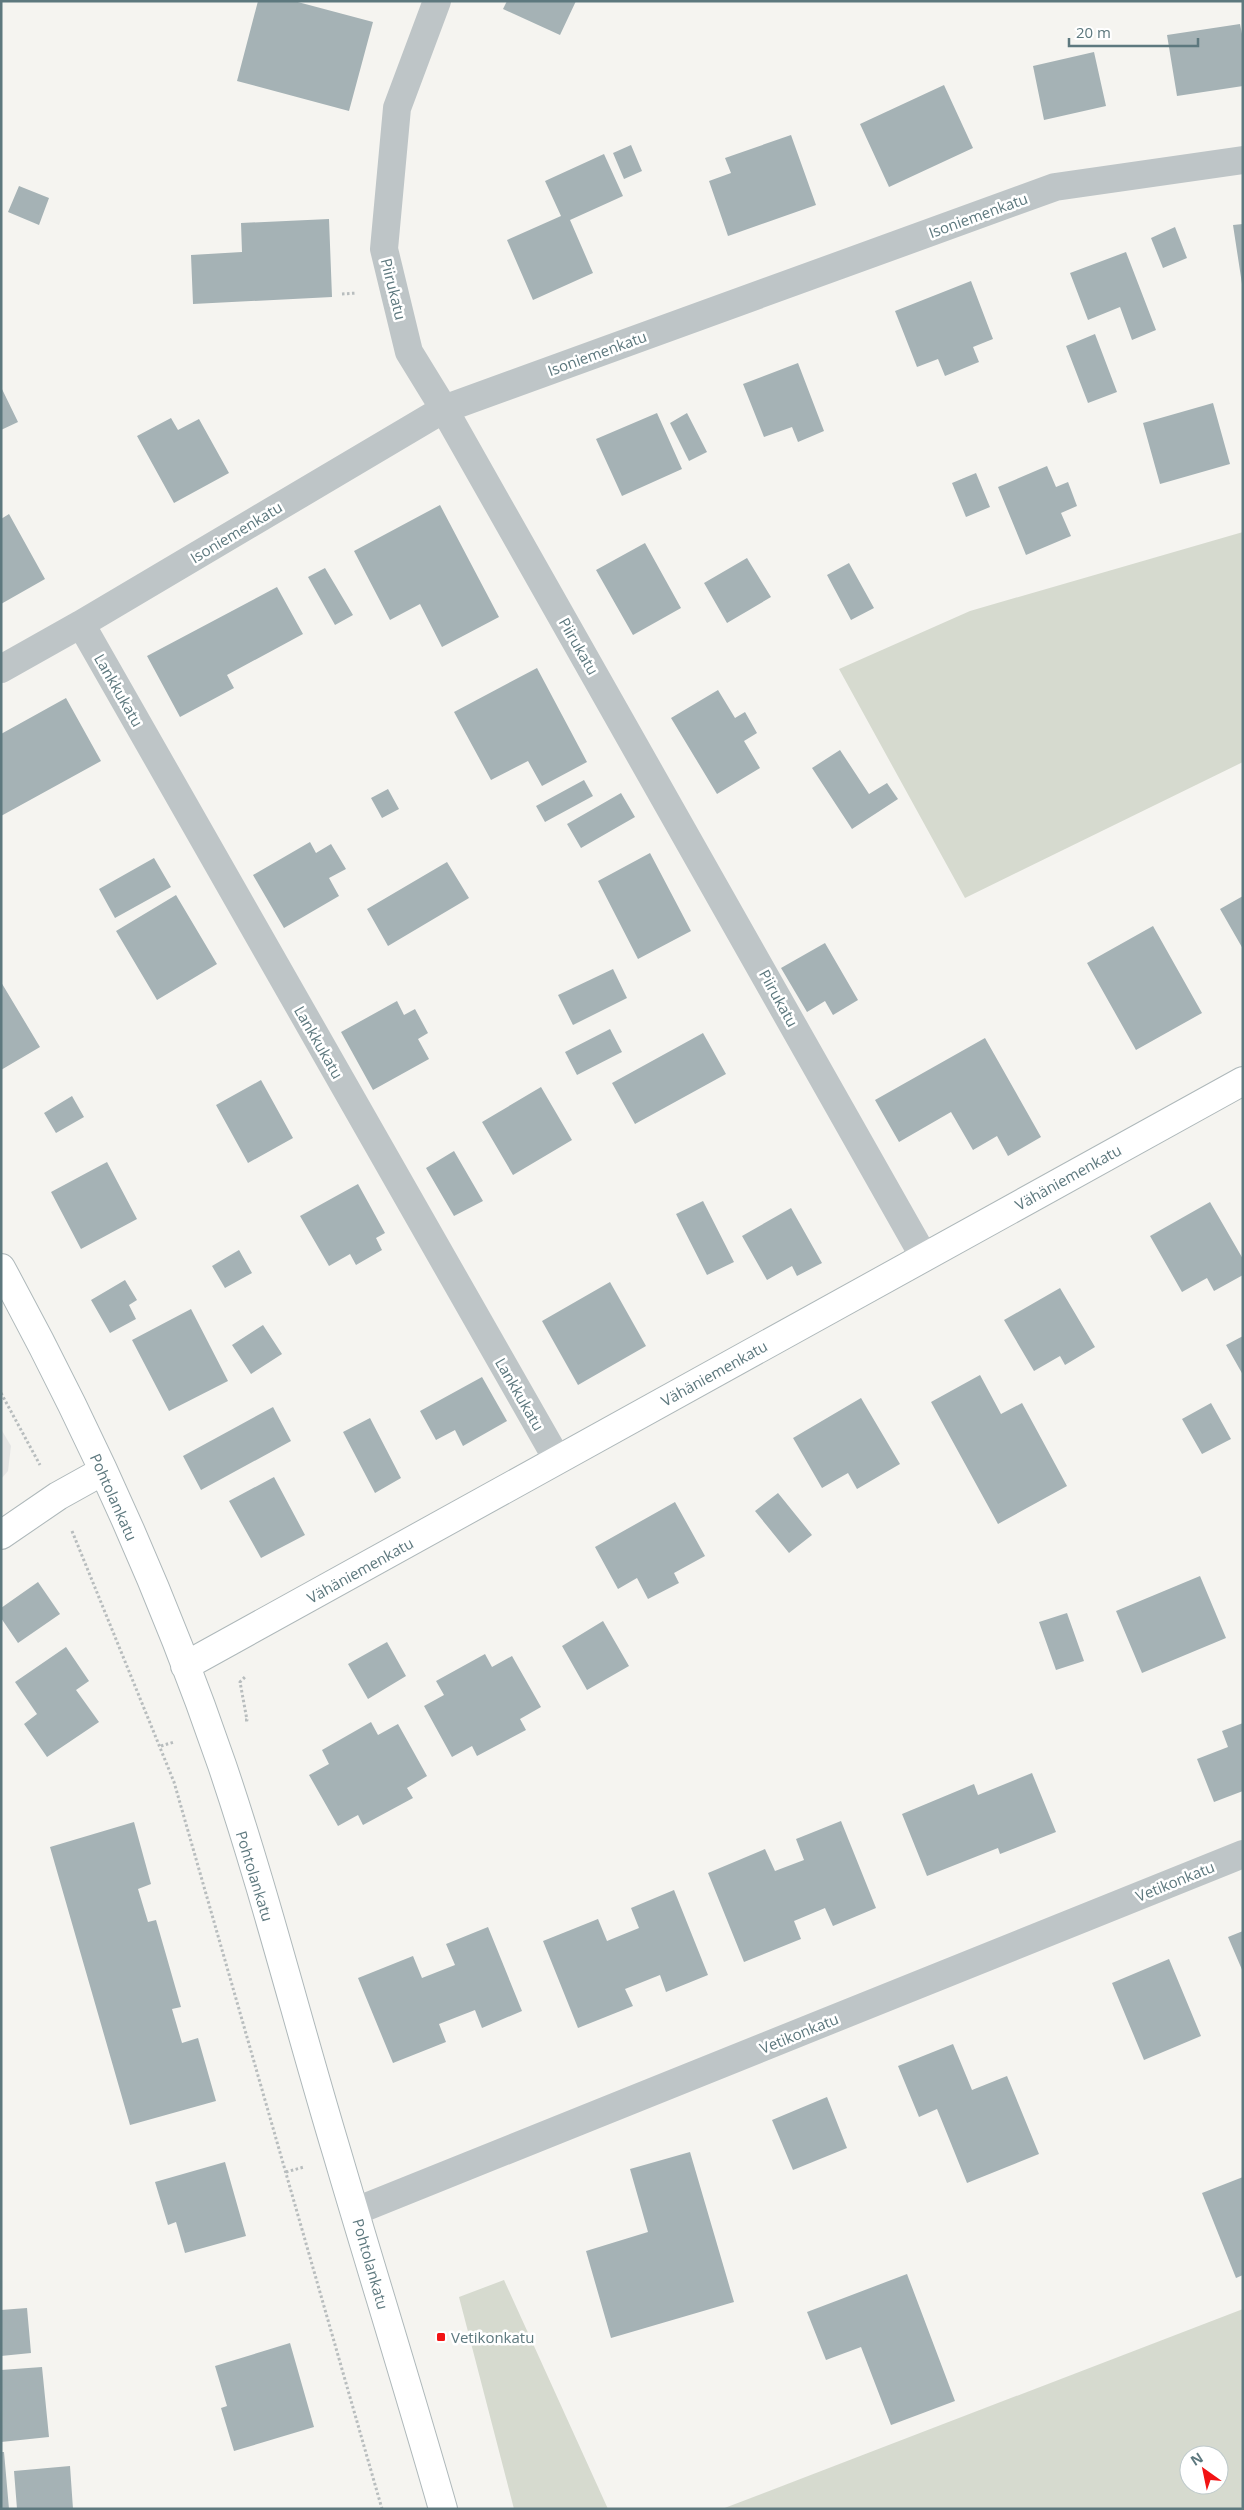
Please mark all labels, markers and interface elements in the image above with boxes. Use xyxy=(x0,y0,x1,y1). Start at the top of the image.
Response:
scale bar xyxy=(1069,15,1198,47)
text: 20 m xyxy=(1076,22,1111,42)
street label: Isoniemenkatu xyxy=(926,188,1030,242)
street label: Piirukatu xyxy=(377,256,411,322)
street label: Isoniemenkatu xyxy=(545,326,649,380)
street label: Isoniemenkatu xyxy=(186,497,286,567)
street label: Piirukatu xyxy=(555,614,603,678)
street label: Lankkukatu xyxy=(90,650,148,730)
street label: Piirukatu xyxy=(755,966,803,1030)
street label: Lankkukatu xyxy=(290,1002,348,1082)
street label: Vähäniemenkatu xyxy=(1011,1140,1125,1214)
street label: Vähäniemenkatu xyxy=(657,1336,771,1410)
street label: Lankkukatu xyxy=(491,1354,549,1434)
street label: Pohtolankatu xyxy=(86,1450,142,1544)
street label: Vähäniemenkatu xyxy=(303,1533,417,1607)
street label: Pohtolankatu xyxy=(232,1828,278,1924)
street label: Vetikonkatu xyxy=(1133,1856,1217,1906)
street label: Vetikonkatu xyxy=(757,2008,841,2058)
street label: Pohtolankatu xyxy=(348,2216,394,2312)
place label: Vetikonkatu xyxy=(451,2327,534,2347)
marker: Vetikonkatu xyxy=(435,2331,447,2343)
north arrow xyxy=(1179,2445,1229,2495)
text: N xyxy=(1187,2448,1207,2470)

